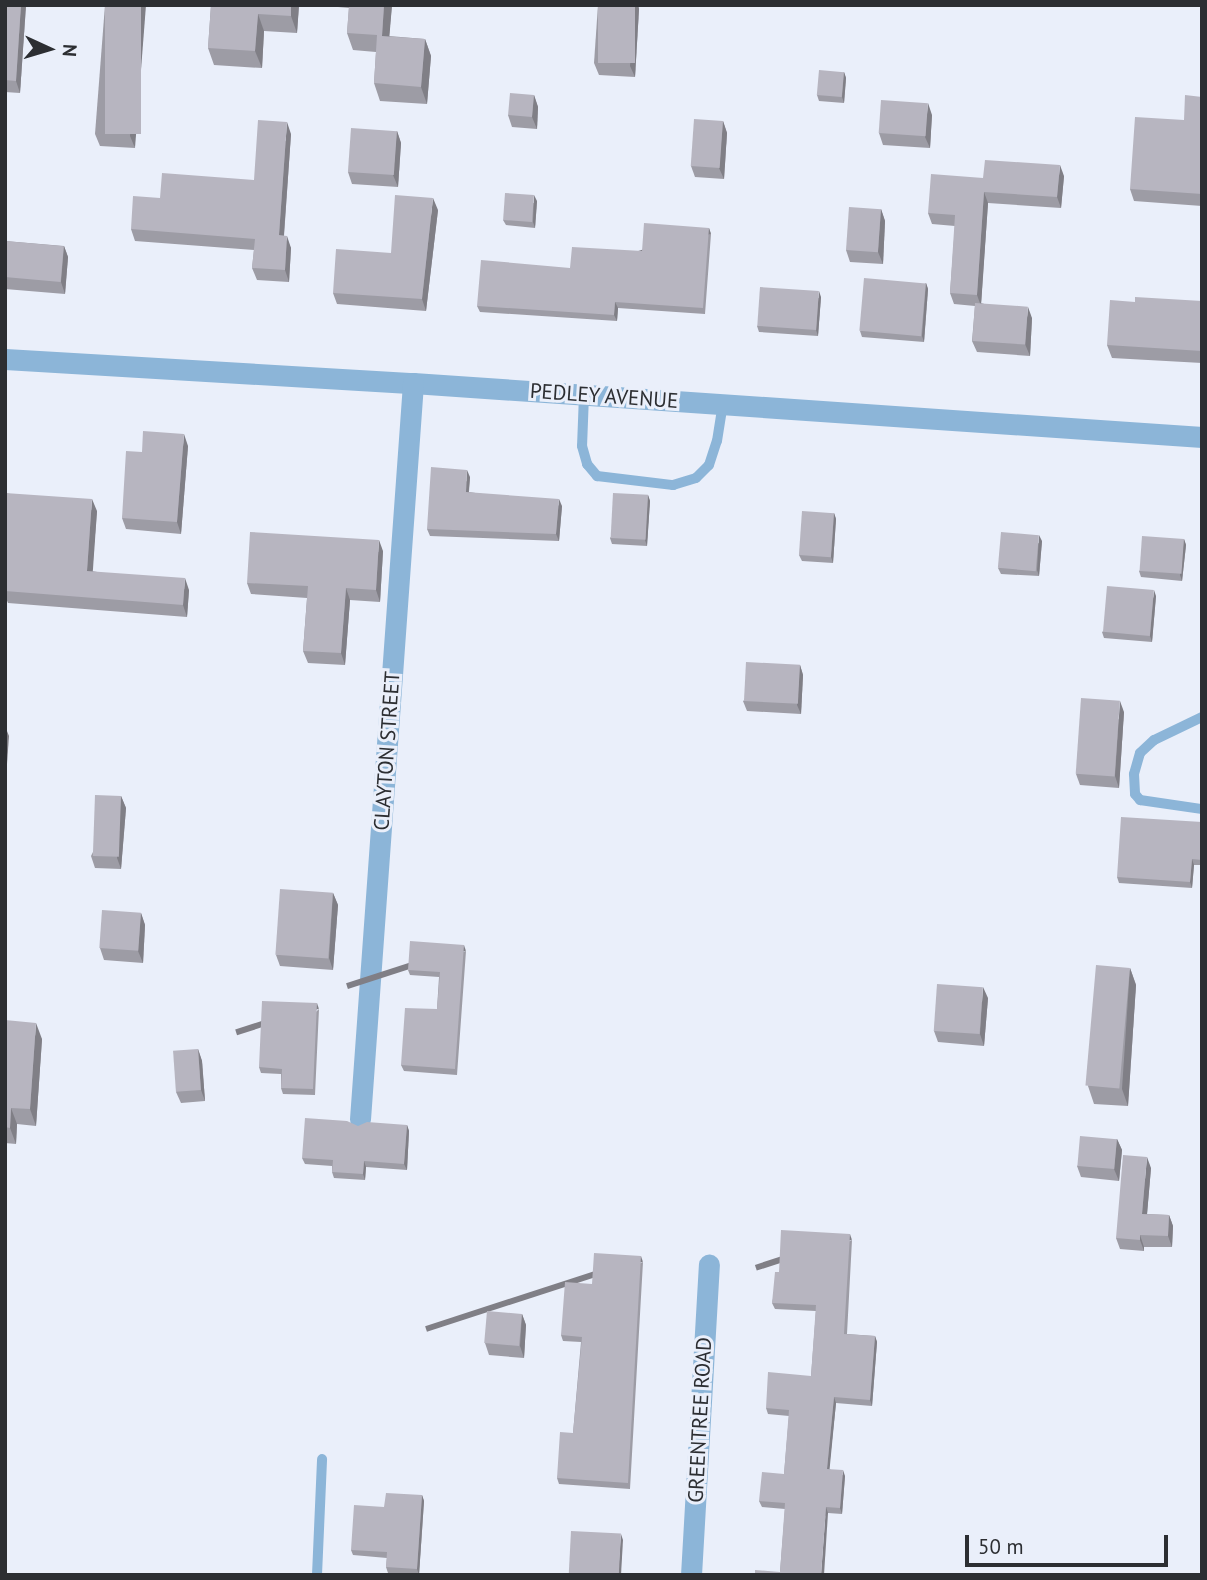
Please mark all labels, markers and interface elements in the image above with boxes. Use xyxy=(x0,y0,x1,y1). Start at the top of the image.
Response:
north arrow xyxy=(14,14,84,84)
text: N xyxy=(58,43,82,58)
street label: PEDLEY AVENUE xyxy=(528,378,680,414)
street label: CLAYTON STREET xyxy=(369,671,405,831)
street label: GREENTREE ROAD xyxy=(683,1337,717,1503)
scale bar xyxy=(969,1520,1172,1564)
text: 50 m xyxy=(978,1533,1024,1560)

